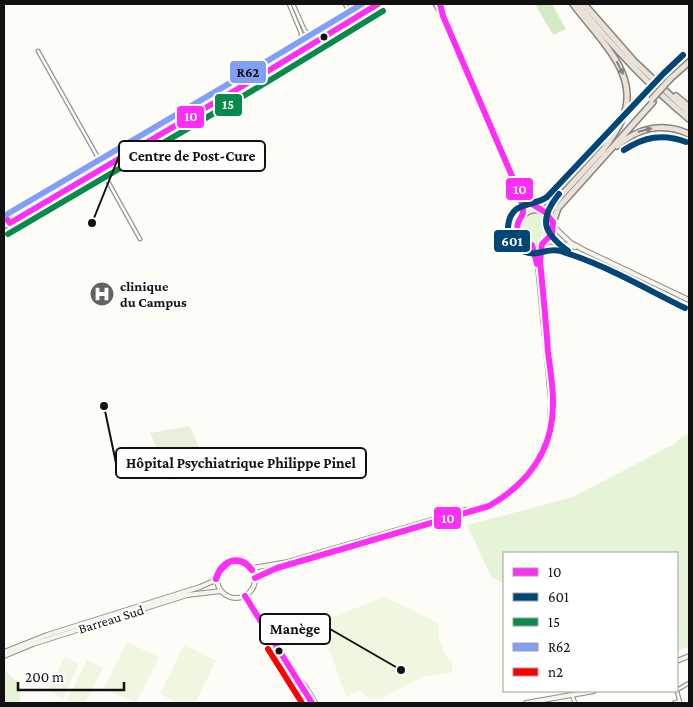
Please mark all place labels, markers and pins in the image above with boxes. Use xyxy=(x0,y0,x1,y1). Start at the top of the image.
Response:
unlabelled marker xyxy=(319,32,329,42)
callout: Centre de Post-Cure xyxy=(119,141,265,171)
place label: clinique du Campus xyxy=(120,278,187,310)
hospital icon: clinique du Campus xyxy=(89,281,115,307)
callout: Hôpital Psychiatrique Philippe Pinel xyxy=(116,448,366,478)
callout: Manège xyxy=(260,614,330,644)
unlabelled marker xyxy=(274,646,284,656)

